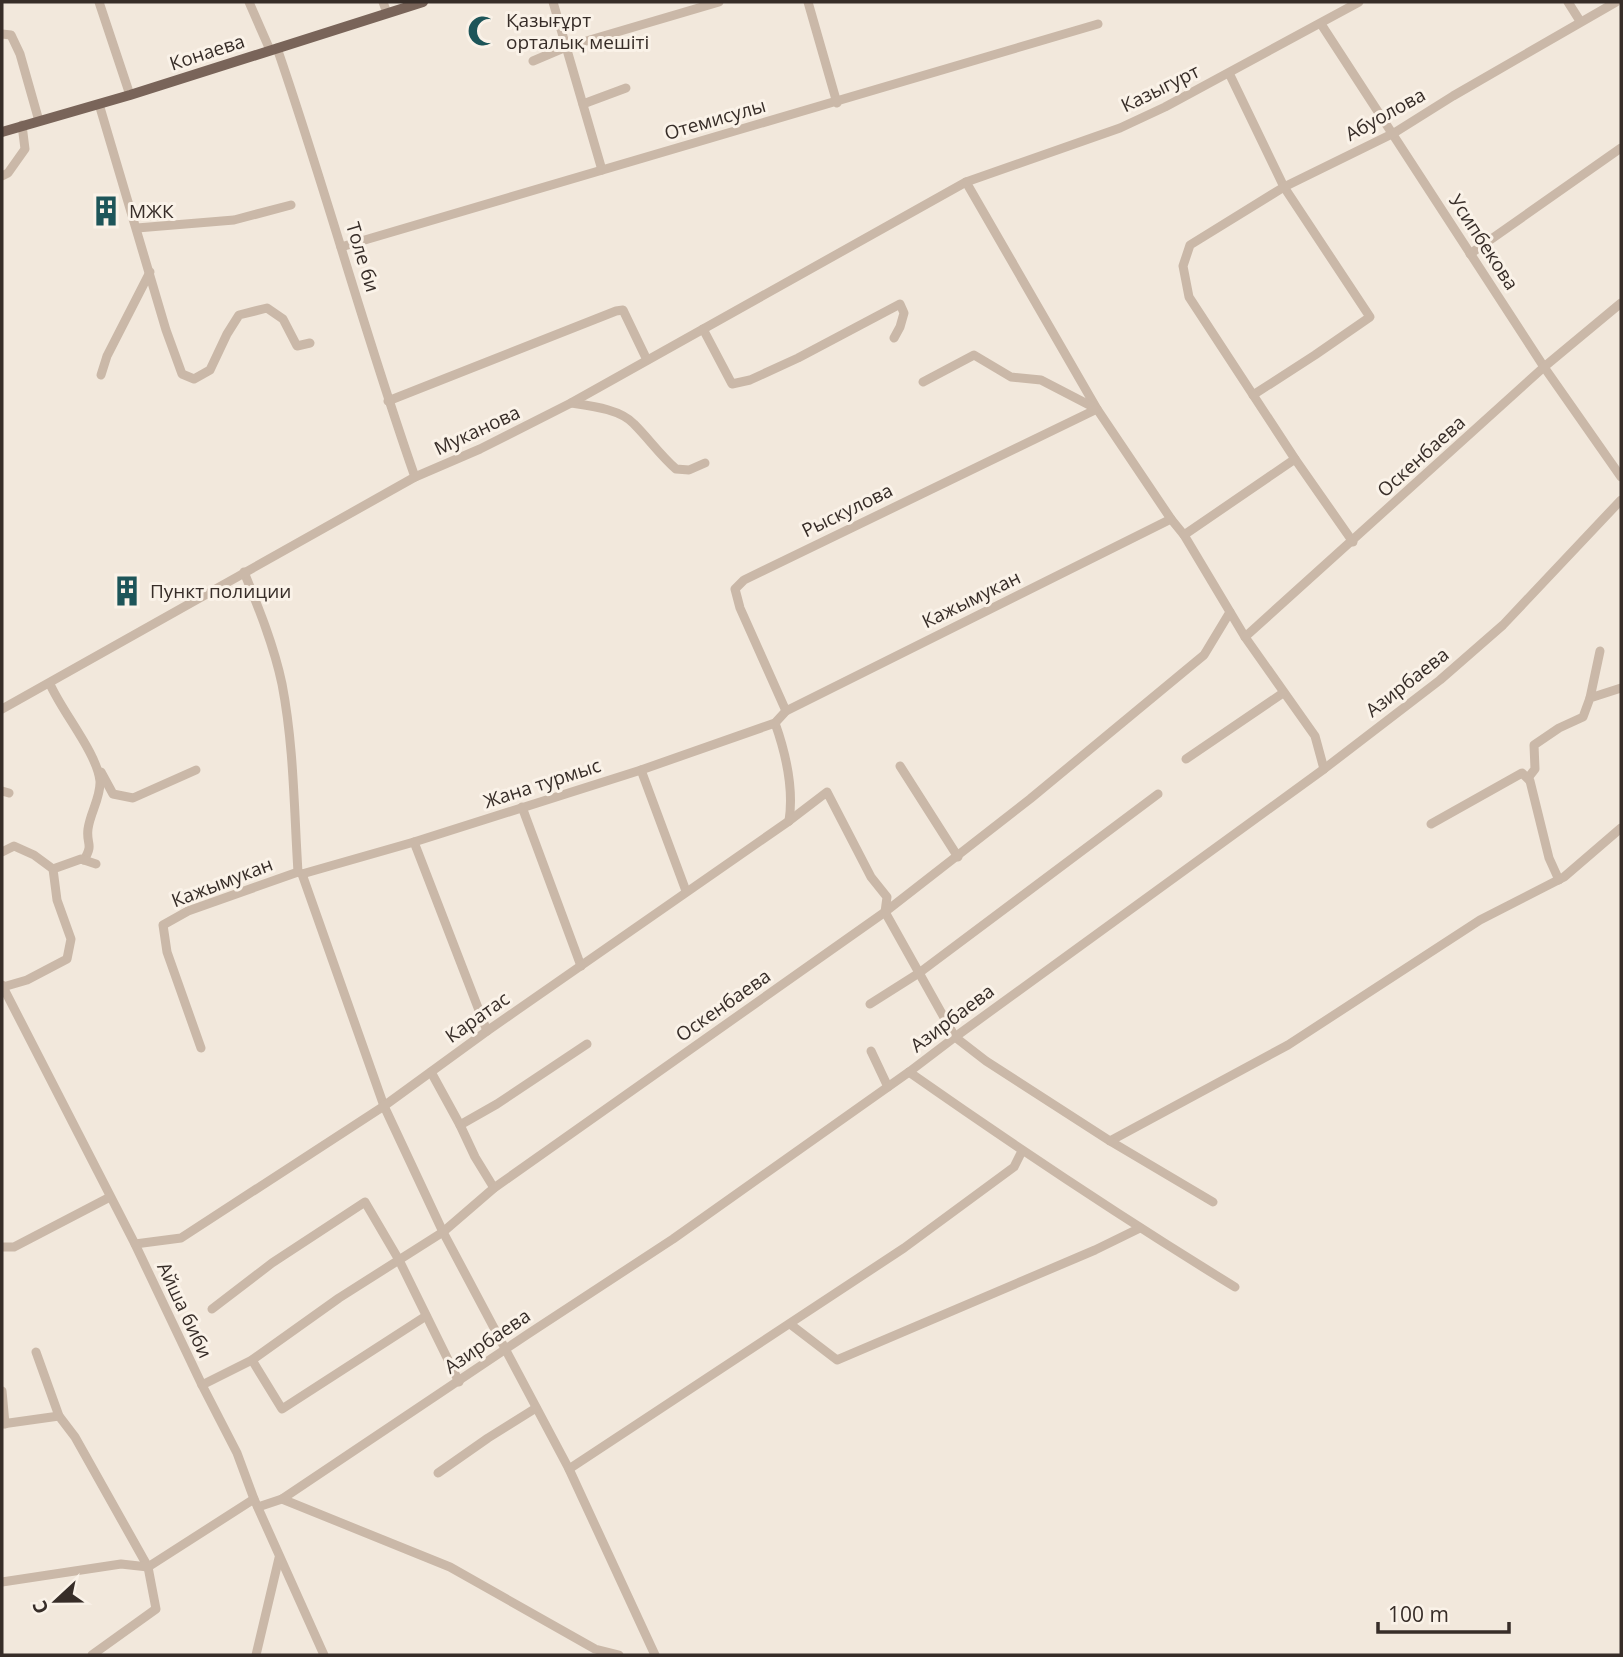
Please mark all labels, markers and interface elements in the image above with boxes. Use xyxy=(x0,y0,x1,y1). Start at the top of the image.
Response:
place label: Қазығұрт орталық мешіті xyxy=(506,7,649,55)
mosque icon: Қазығұрт орталық мешіті xyxy=(466,14,500,48)
street label: Конаева xyxy=(166,28,248,76)
street label: Казыгурт xyxy=(1116,58,1204,118)
street label: Абуолова xyxy=(1340,81,1430,147)
street label: Отемисулы xyxy=(661,92,769,146)
street label: Усипбекова xyxy=(1443,189,1525,295)
building icon: МЖК xyxy=(89,194,123,228)
place label: МЖК xyxy=(129,198,174,224)
street label: Толе би xyxy=(340,219,386,295)
street label: Муканова xyxy=(430,399,524,461)
street label: Оскенбаева xyxy=(1371,409,1471,503)
street label: Рыскулова xyxy=(797,477,897,543)
street label: Кажымукан xyxy=(917,564,1025,634)
building icon: Пункт полиции xyxy=(110,574,144,608)
place label: Пункт полиции xyxy=(150,578,291,604)
street label: Азирбаева xyxy=(1360,641,1454,723)
street label: Жана турмыс xyxy=(480,752,604,814)
street label: Кажымукан xyxy=(168,851,276,913)
street label: Оскенбаева xyxy=(670,963,776,1047)
street label: Азирбаева xyxy=(905,978,999,1058)
street label: Каратас xyxy=(440,985,514,1049)
street label: Айша биби xyxy=(151,1258,219,1362)
street label: Азирбаева xyxy=(439,1303,535,1379)
north arrow xyxy=(21,1566,91,1636)
scale bar xyxy=(1378,1590,1509,1634)
text: С xyxy=(26,1597,55,1618)
text: 100 m xyxy=(1388,1600,1449,1628)

